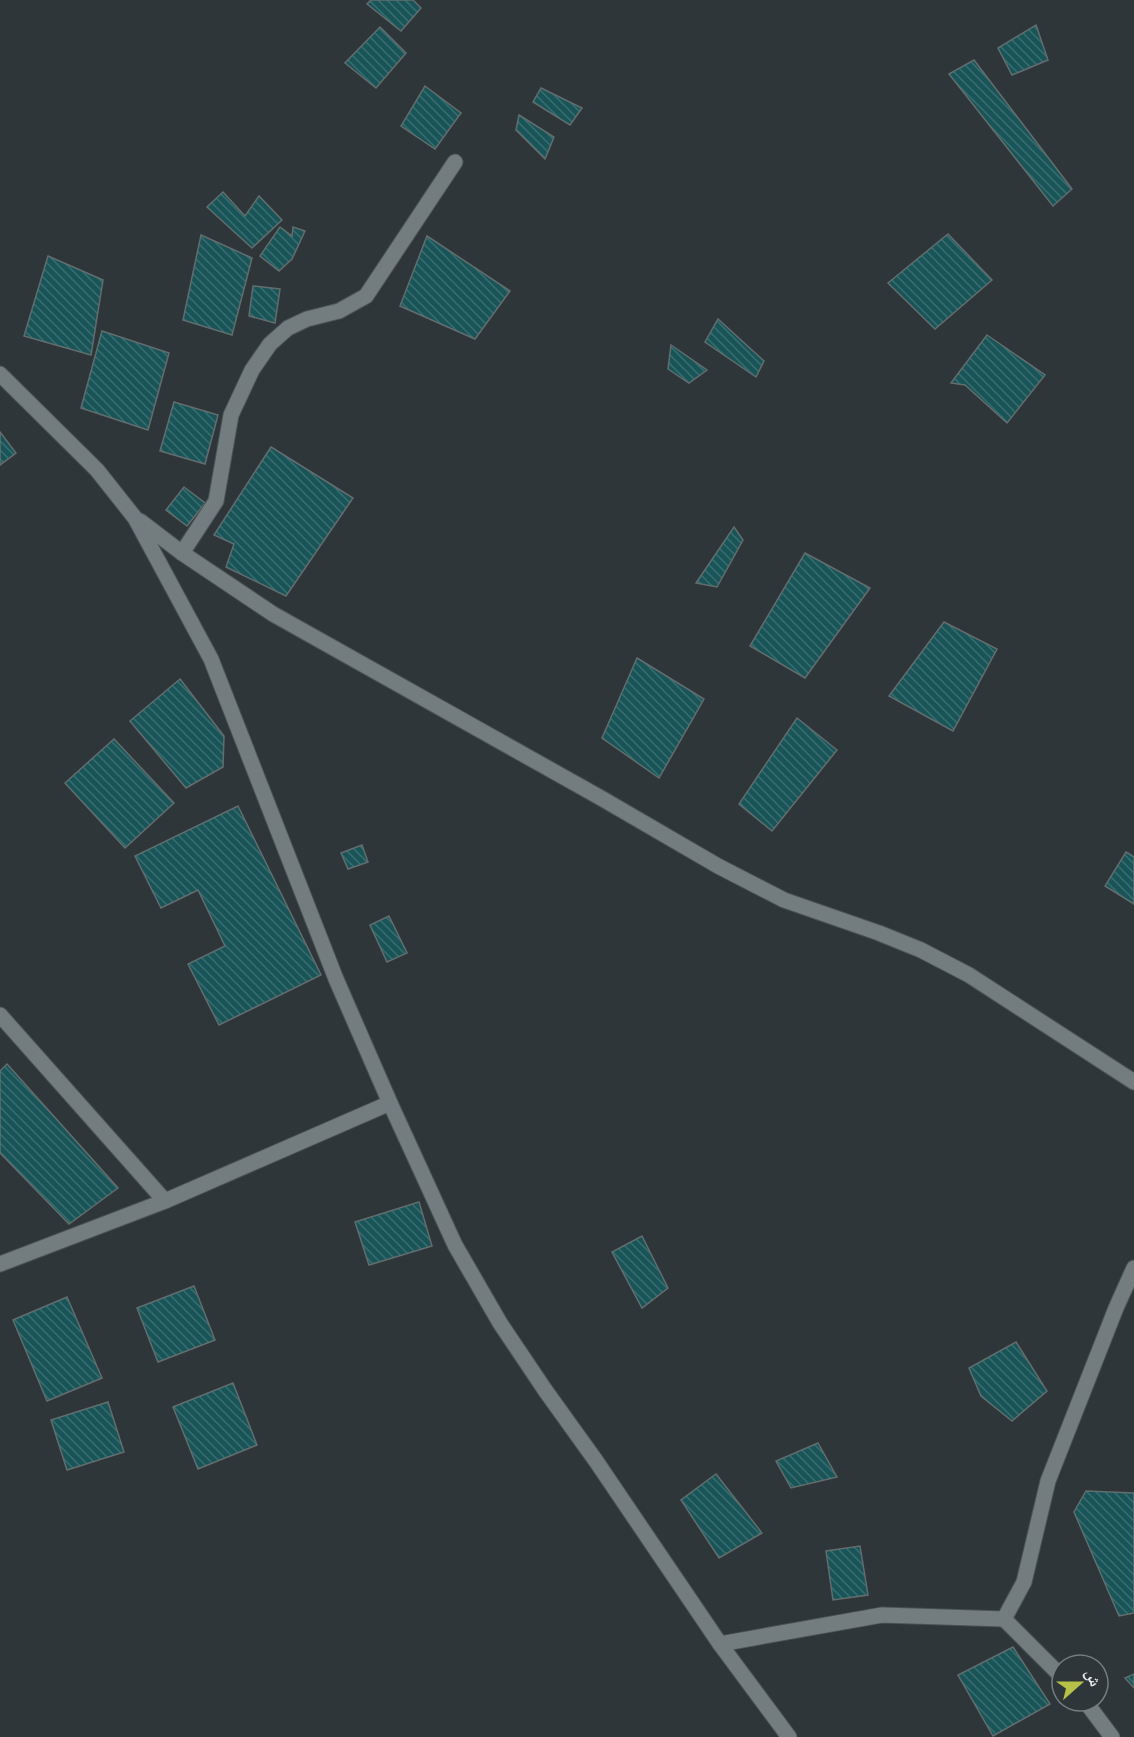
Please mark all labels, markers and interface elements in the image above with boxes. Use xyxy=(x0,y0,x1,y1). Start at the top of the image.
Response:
north arrow xyxy=(1050,1653,1110,1713)
text: ش xyxy=(1081,1666,1107,1690)

